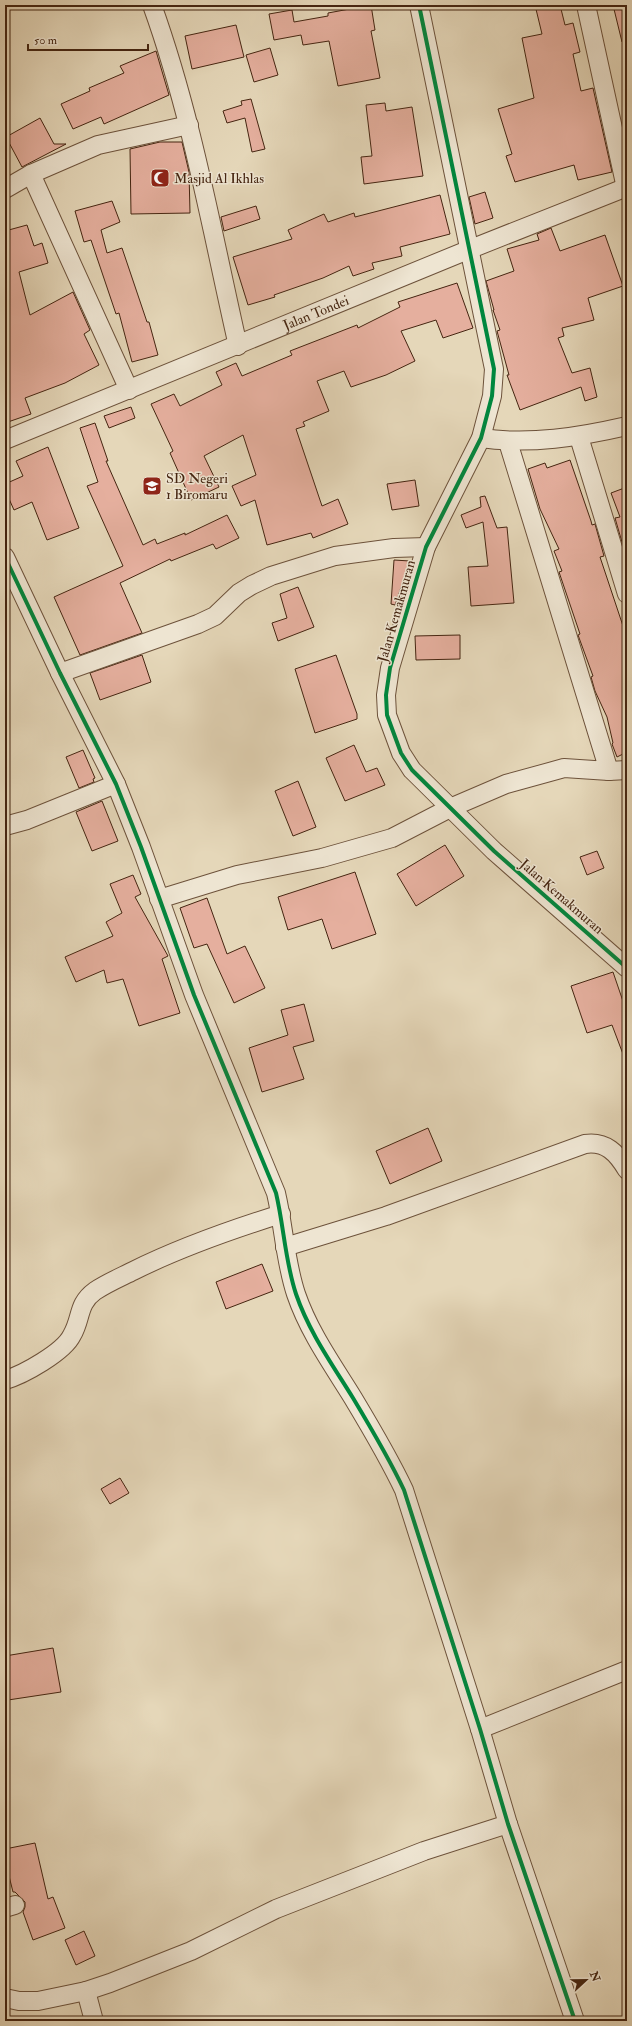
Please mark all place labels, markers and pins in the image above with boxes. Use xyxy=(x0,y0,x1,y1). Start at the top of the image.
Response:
mosque icon: Masjid Al Ikhlas xyxy=(149,167,171,189)
place label: Masjid Al Ikhlas xyxy=(174,170,264,187)
place label: SD Negeri 1 Biromaru xyxy=(166,470,228,503)
school or university icon: SD Negeri 1 Biromaru xyxy=(141,475,163,497)

